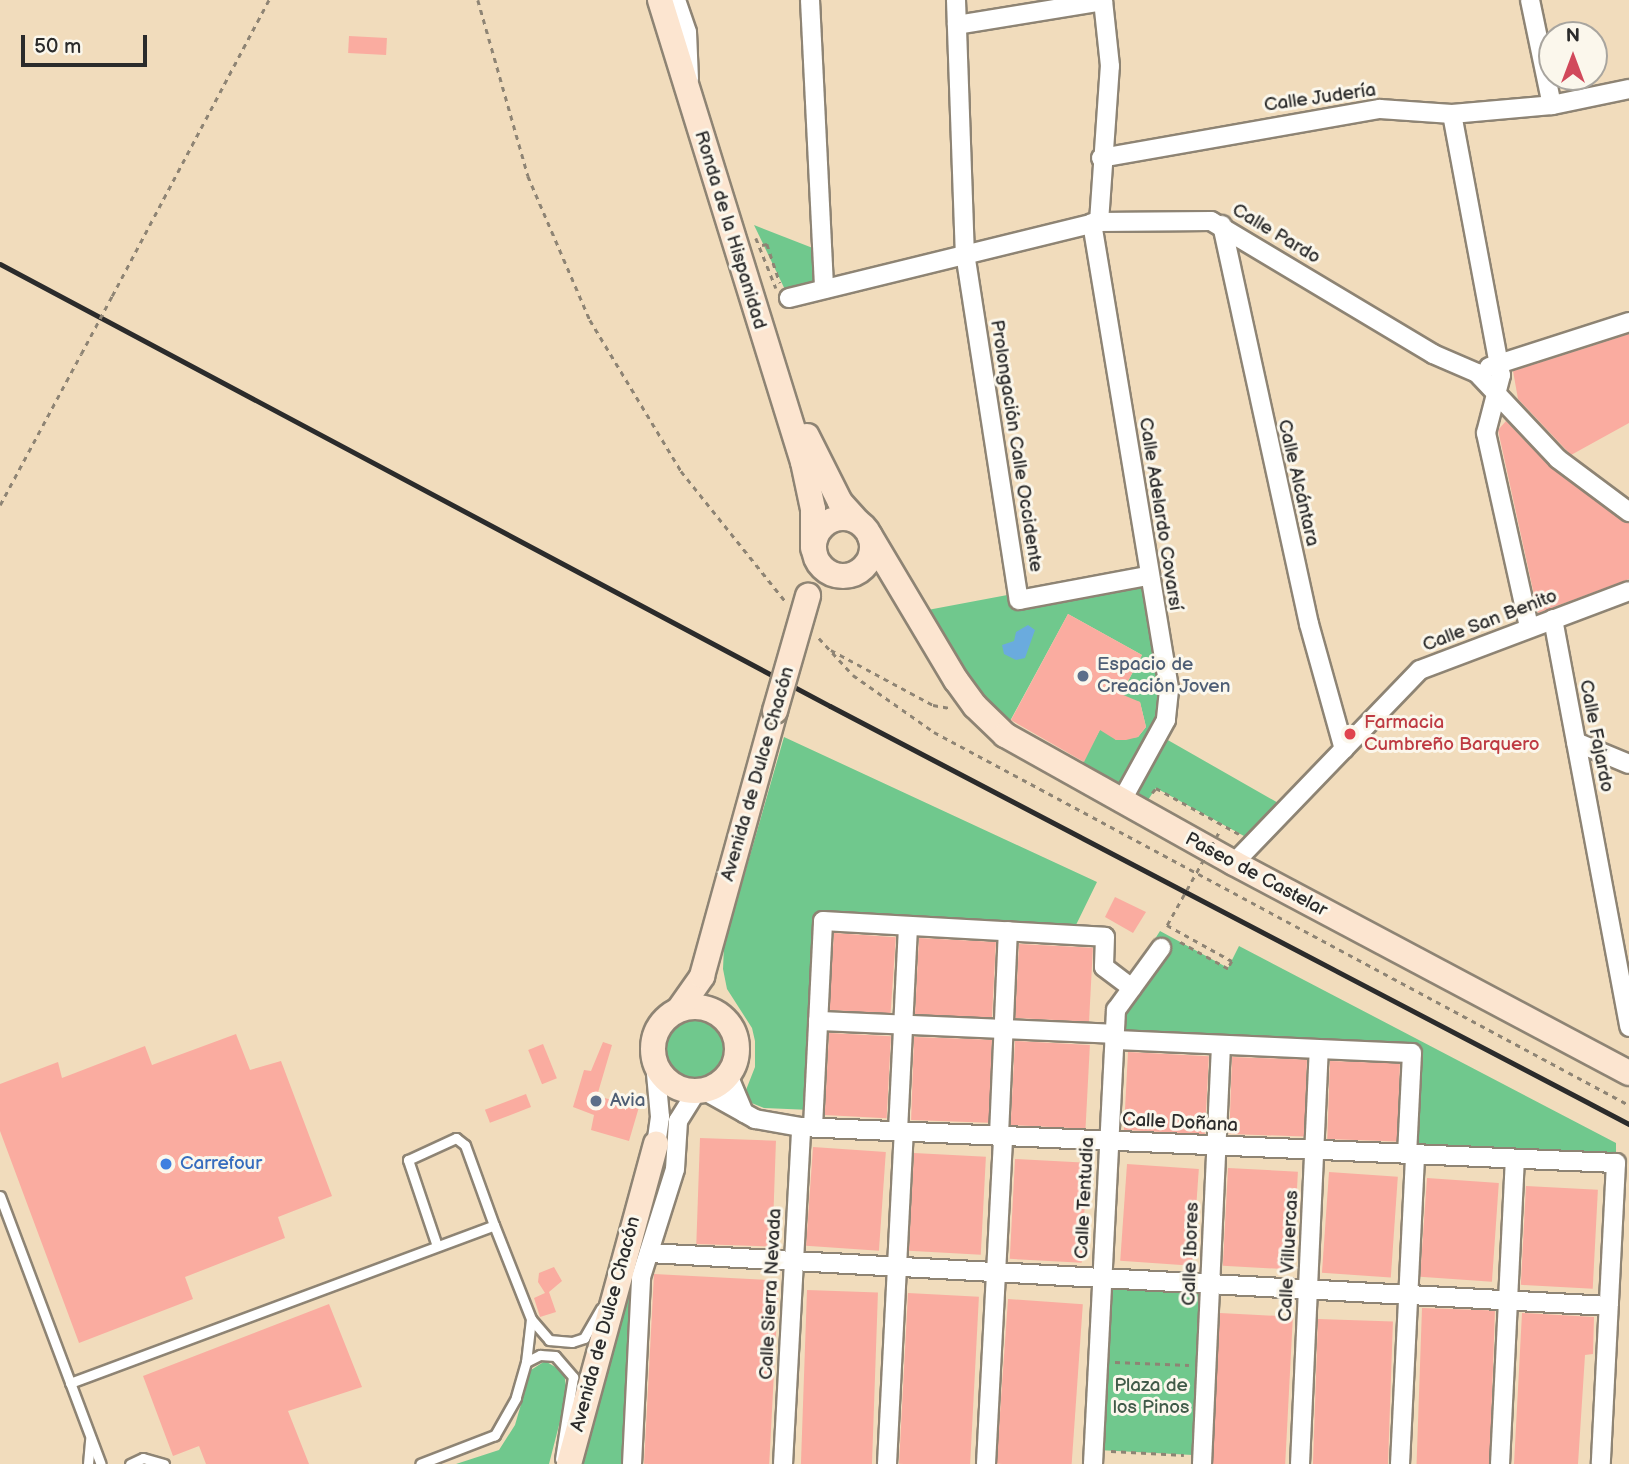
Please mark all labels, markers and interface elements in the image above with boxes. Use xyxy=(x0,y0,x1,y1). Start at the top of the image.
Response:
scale bar xyxy=(24,21,150,65)
north arrow xyxy=(1538,21,1608,91)
text: N xyxy=(1566,25,1580,48)
text: 50 m xyxy=(34,34,81,59)
street label: Calle Judería xyxy=(1262,79,1378,117)
street label: Ronda de la Hispanidad xyxy=(689,128,771,332)
street label: Calle Pardo xyxy=(1228,199,1324,269)
street label: Prolongación Calle Occidente xyxy=(985,318,1047,574)
street label: Calle Adelardo Covarsí xyxy=(1133,416,1187,612)
street label: Calle Alcántara xyxy=(1272,417,1324,549)
street label: Calle San Benito xyxy=(1419,585,1561,657)
place label: Espacio de Creación Joven xyxy=(1097,654,1231,698)
street label: Avenida de Dulce Chacón xyxy=(716,664,800,884)
marker: Espacio de Creación Joven xyxy=(1075,668,1091,684)
street label: Calle Fajardo xyxy=(1574,678,1618,794)
place label: Farmacia Cumbreño Barquero xyxy=(1364,712,1540,756)
marker: Farmacia Cumbreño Barquero xyxy=(1342,726,1358,742)
street label: Paseo de Castelar xyxy=(1181,828,1331,922)
place label: Avia xyxy=(610,1090,645,1112)
marker: Avia xyxy=(588,1093,604,1109)
street label: Calle Doñana xyxy=(1121,1109,1239,1137)
street label: Calle Tentudia xyxy=(1070,1136,1100,1260)
place label: Carrefour xyxy=(180,1153,262,1175)
marker: Carrefour xyxy=(158,1156,174,1172)
street label: Calle Villuercas xyxy=(1274,1189,1304,1323)
street label: Calle Ibores xyxy=(1178,1202,1204,1306)
street label: Calle Sierra Nevada xyxy=(755,1207,787,1381)
street label: Avenida de Dulce Chacón xyxy=(566,1214,646,1434)
park label: Plaza de los Pinos xyxy=(1113,1375,1189,1419)

